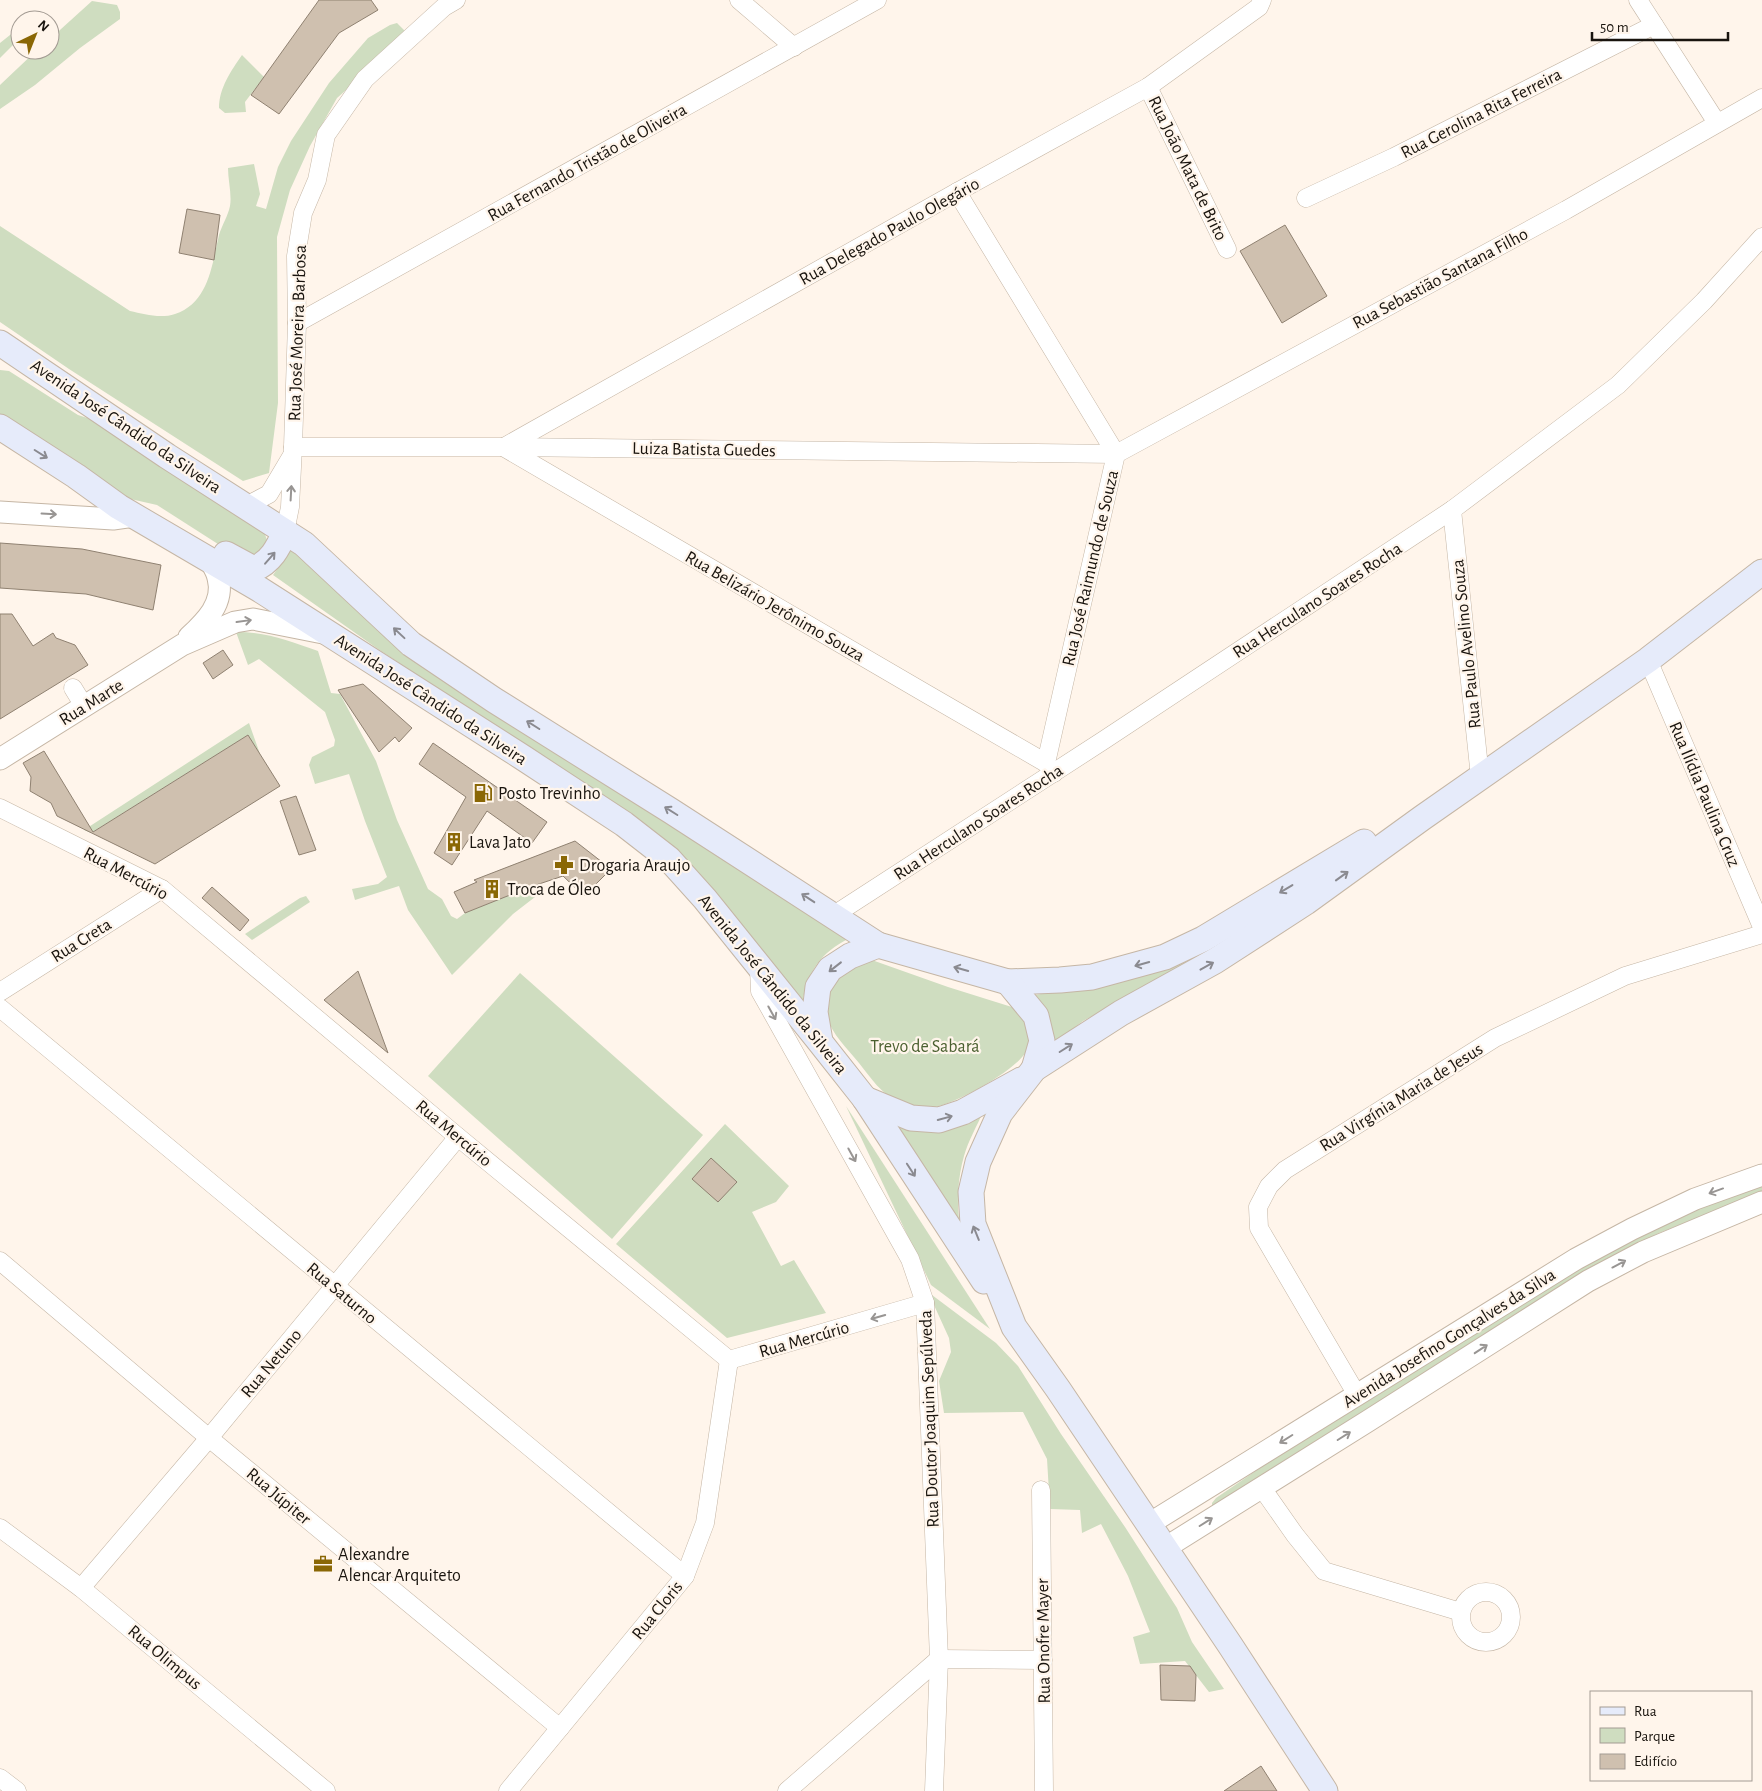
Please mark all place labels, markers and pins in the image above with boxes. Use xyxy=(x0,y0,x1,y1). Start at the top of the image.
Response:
fuel station icon: Posto Trevinho xyxy=(472,782,494,804)
place label: Posto Trevinho xyxy=(498,785,601,803)
building icon: Lava Jato xyxy=(443,831,465,853)
place label: Lava Jato xyxy=(469,834,531,852)
pharmacy icon: Drogaria Araujo xyxy=(553,854,575,876)
place label: Drogaria Araujo xyxy=(579,857,691,875)
building icon: Troca de Óleo xyxy=(481,878,503,900)
place label: Troca de Óleo xyxy=(507,878,601,899)
place label: Alexandre Alencar Arquiteto xyxy=(338,1546,461,1585)
office icon: Alexandre Alencar Arquiteto xyxy=(312,1553,334,1575)

